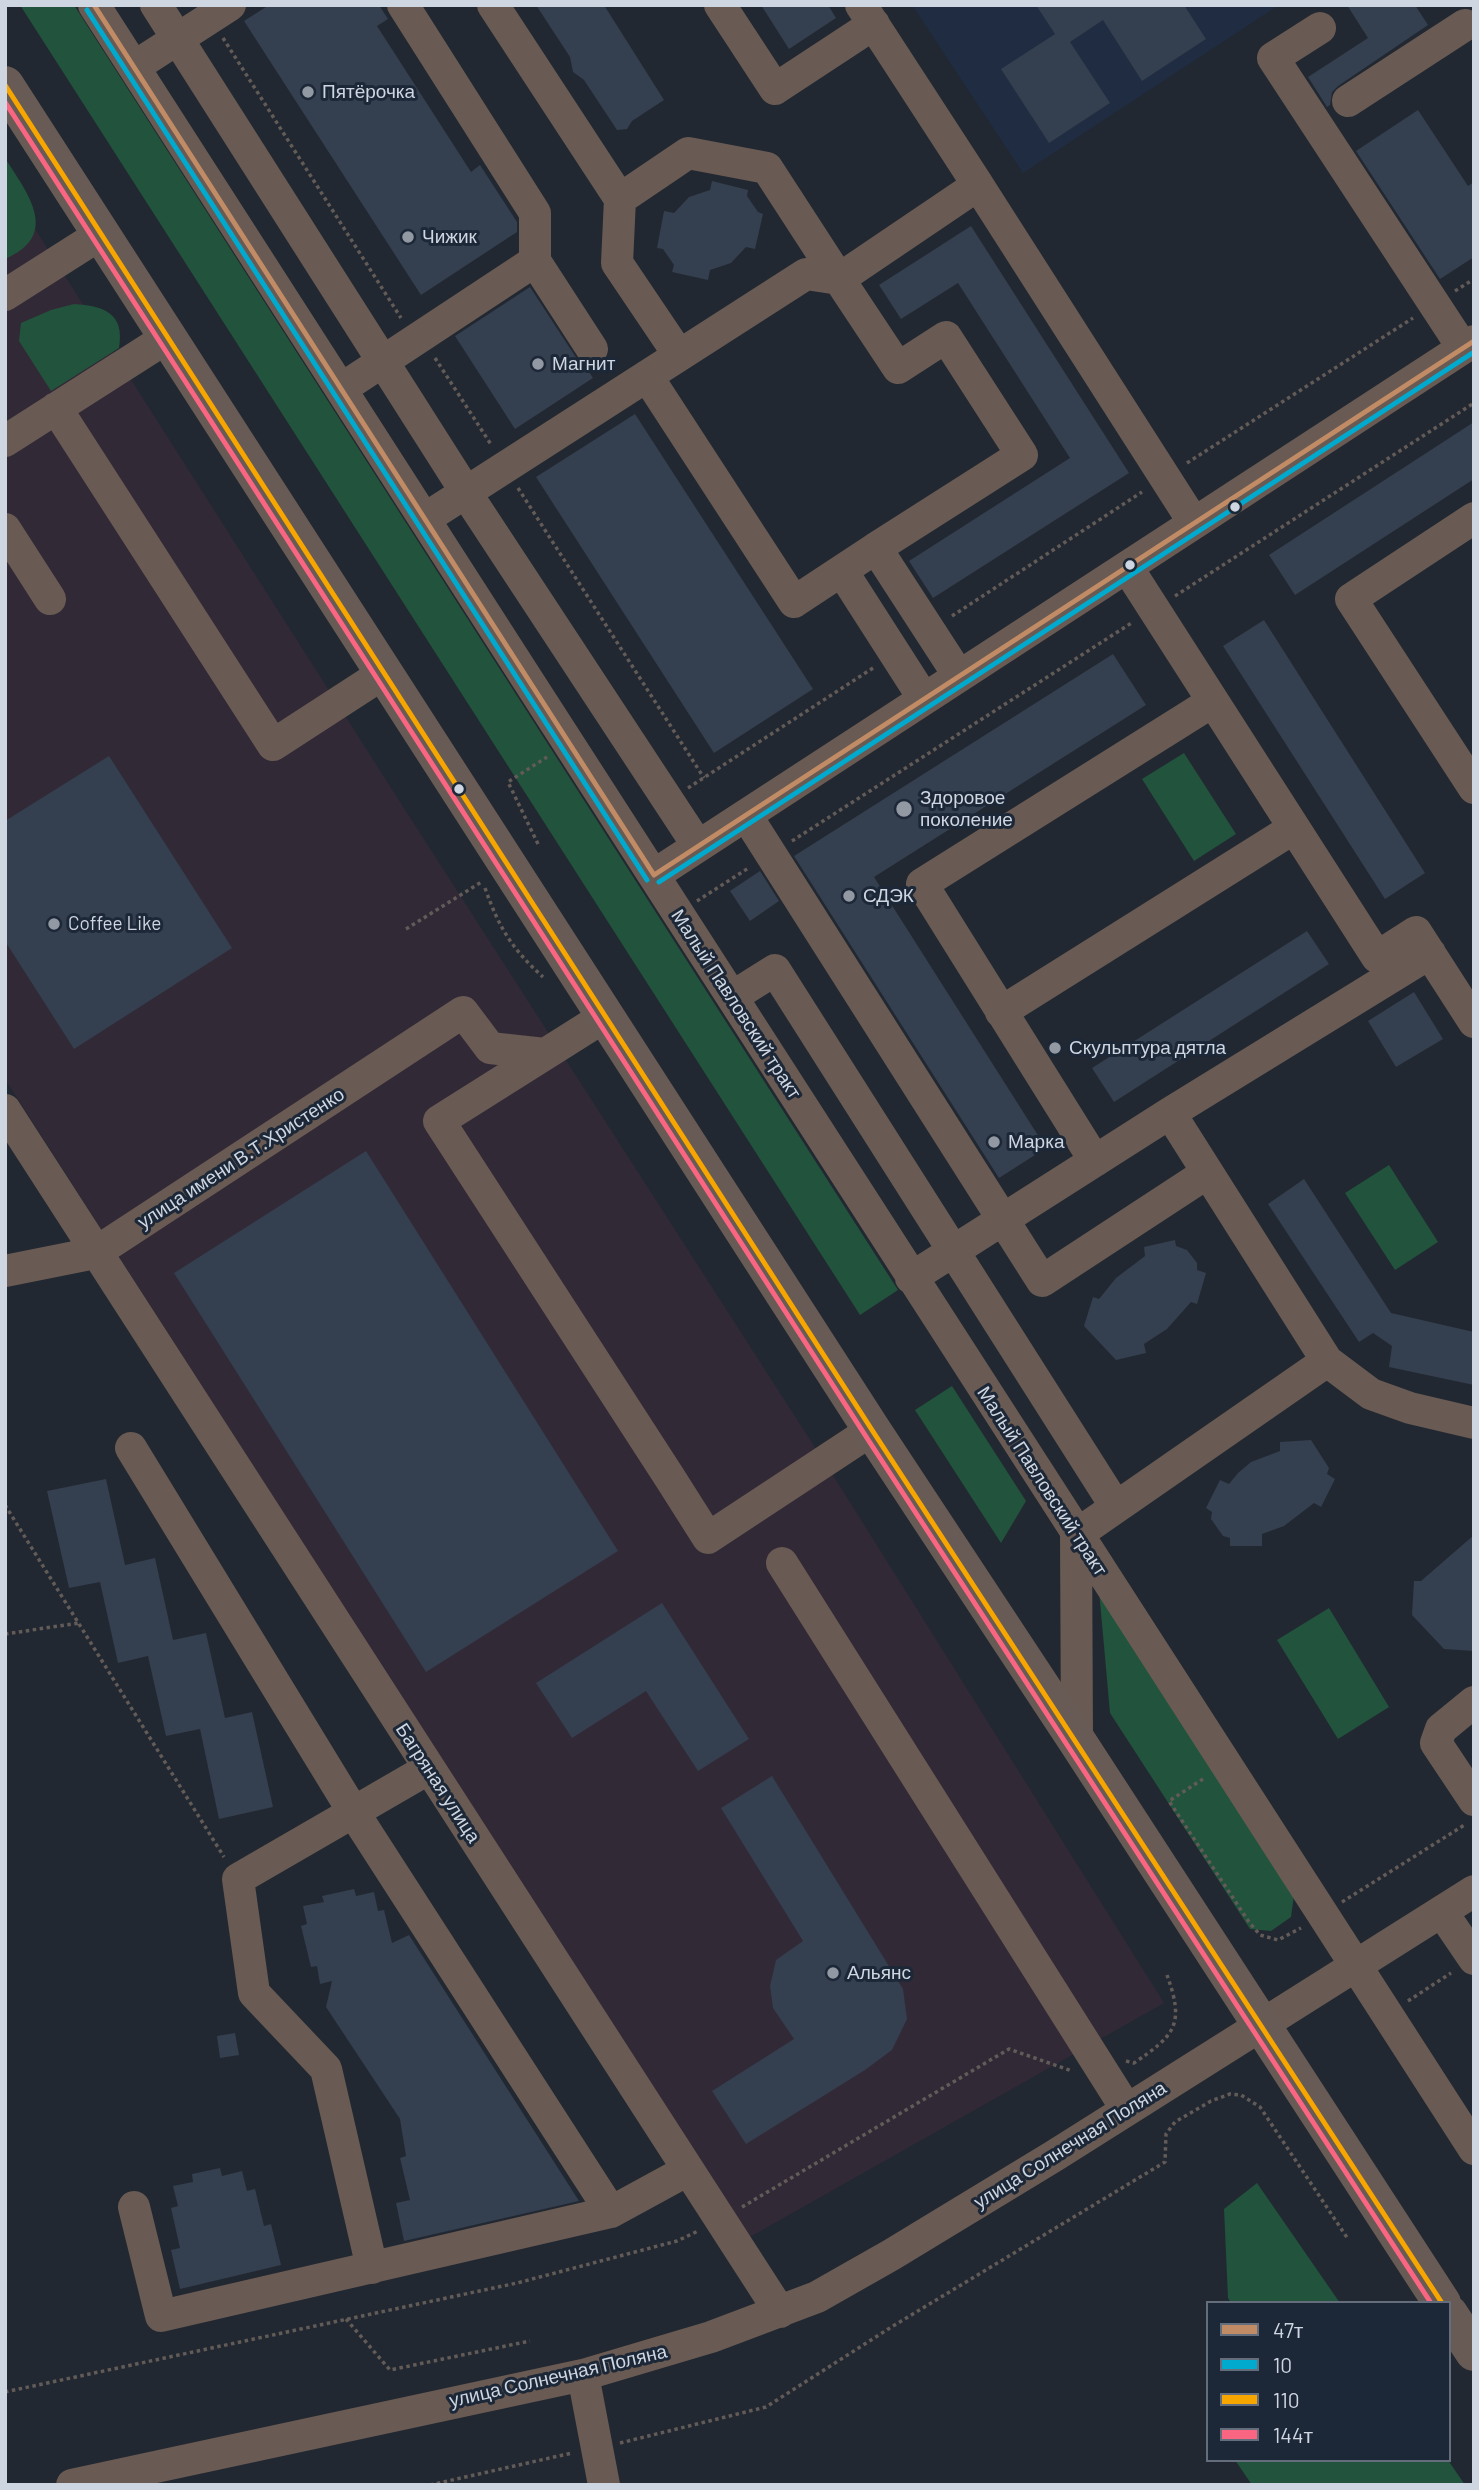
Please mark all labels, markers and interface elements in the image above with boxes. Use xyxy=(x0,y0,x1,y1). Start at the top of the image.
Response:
place label: Пятёрочка xyxy=(322,81,415,103)
marker: Пятёрочка xyxy=(300,84,316,100)
place label: Чижик xyxy=(422,226,477,248)
marker: Чижик xyxy=(400,229,416,245)
place label: Магнит xyxy=(552,353,615,375)
marker: Магнит xyxy=(530,356,546,372)
unlabelled marker xyxy=(1228,500,1242,514)
unlabelled marker xyxy=(1123,558,1137,572)
unlabelled marker xyxy=(452,782,466,796)
place label: Здоровое поколение xyxy=(920,787,1013,831)
marker: Здоровое поколение xyxy=(894,799,914,819)
place label: СДЭК xyxy=(863,885,914,907)
marker: СДЭК xyxy=(841,888,857,904)
street label: Малый Павловский тракт xyxy=(666,905,806,1103)
place label: Coffee Like xyxy=(68,913,161,935)
marker: Coffee Like xyxy=(46,916,62,932)
place label: Скульптура дятла xyxy=(1069,1037,1226,1059)
marker: Скульптура дятла xyxy=(1047,1040,1063,1056)
street label: улица имени В.Т.Христенко xyxy=(133,1083,349,1233)
place label: Марка xyxy=(1008,1131,1064,1153)
marker: Марка xyxy=(986,1134,1002,1150)
street label: Малый Павловский тракт xyxy=(972,1382,1112,1580)
street label: Багряная улица xyxy=(391,1719,485,1847)
place label: Альянс xyxy=(847,1962,911,1984)
marker: Альянс xyxy=(825,1965,841,1981)
street label: улица Солнечная Поляна xyxy=(970,2076,1170,2214)
legend xyxy=(1206,2301,1451,2462)
text: 47т xyxy=(1273,2317,1304,2342)
street label: улица Солнечная Поляна xyxy=(447,2340,669,2412)
text: 10 xyxy=(1273,2352,1292,2377)
text: 110 xyxy=(1273,2387,1300,2412)
text: 144т xyxy=(1273,2422,1313,2447)

